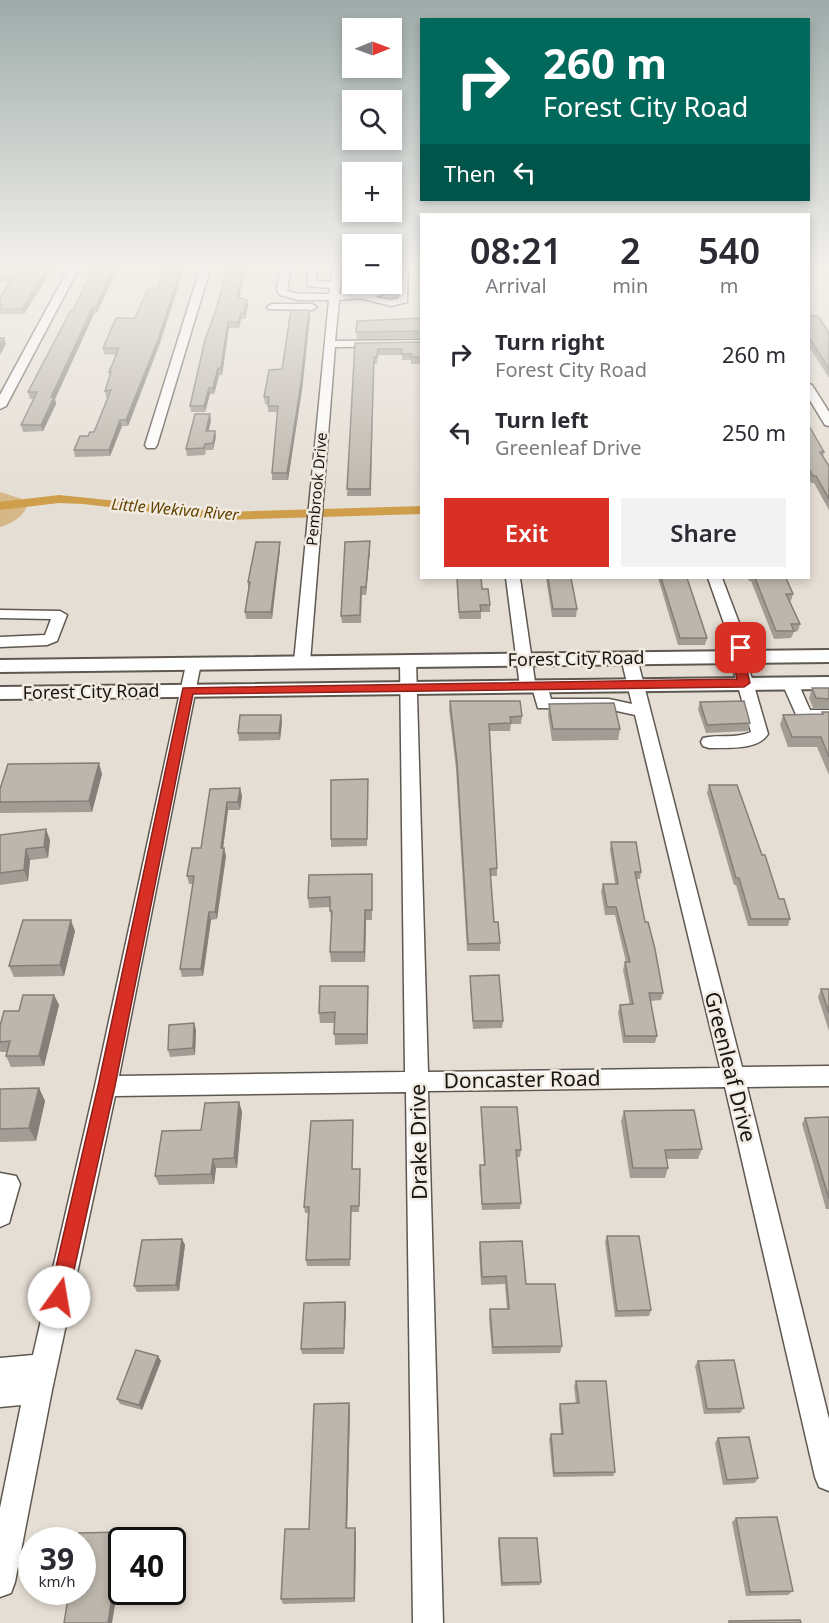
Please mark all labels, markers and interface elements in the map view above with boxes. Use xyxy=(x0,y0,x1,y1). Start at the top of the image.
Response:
north arrow xyxy=(342,18,402,78)
map controls xyxy=(342,18,402,294)
text: 260 m xyxy=(543,34,667,91)
icon: right xyxy=(444,42,522,120)
text: Forest City Road xyxy=(543,88,748,125)
button: search xyxy=(342,90,402,150)
icon: left xyxy=(508,156,541,189)
text: Then xyxy=(444,158,496,188)
button: + xyxy=(342,162,402,222)
text: 08:21 xyxy=(470,226,562,275)
text: 2 xyxy=(620,226,641,275)
text: 540 xyxy=(698,226,760,275)
button: − xyxy=(342,234,402,294)
text: Arrival xyxy=(486,272,547,299)
text: min xyxy=(612,272,648,299)
text: m xyxy=(720,272,739,299)
text: Turn right xyxy=(495,326,605,356)
icon: right xyxy=(444,338,477,371)
text: 260 m xyxy=(722,339,786,369)
text: Forest City Road xyxy=(495,356,647,383)
text: Turn left xyxy=(495,404,589,434)
icon: left xyxy=(444,416,477,449)
text: 250 m xyxy=(722,417,786,447)
street label: Pembrook Drive xyxy=(301,431,331,546)
text: Greenleaf Drive xyxy=(495,434,642,461)
water label: Little Wekiva River xyxy=(110,492,240,526)
button: Exit xyxy=(444,498,609,567)
button: Share xyxy=(621,498,786,567)
pin xyxy=(715,622,766,673)
icon: arrive xyxy=(724,631,757,664)
street label: Forest City Road xyxy=(507,645,645,671)
street label: Forest City Road xyxy=(22,678,160,704)
street label: Greenleaf Drive xyxy=(699,989,763,1145)
street label: Doncaster Road xyxy=(443,1064,601,1094)
street label: Drake Drive xyxy=(403,1084,433,1200)
position arrow xyxy=(27,1265,91,1329)
speed limit sign: 40 xyxy=(108,1527,186,1605)
text: 39 xyxy=(40,1538,74,1579)
text: km/h xyxy=(39,1571,75,1591)

